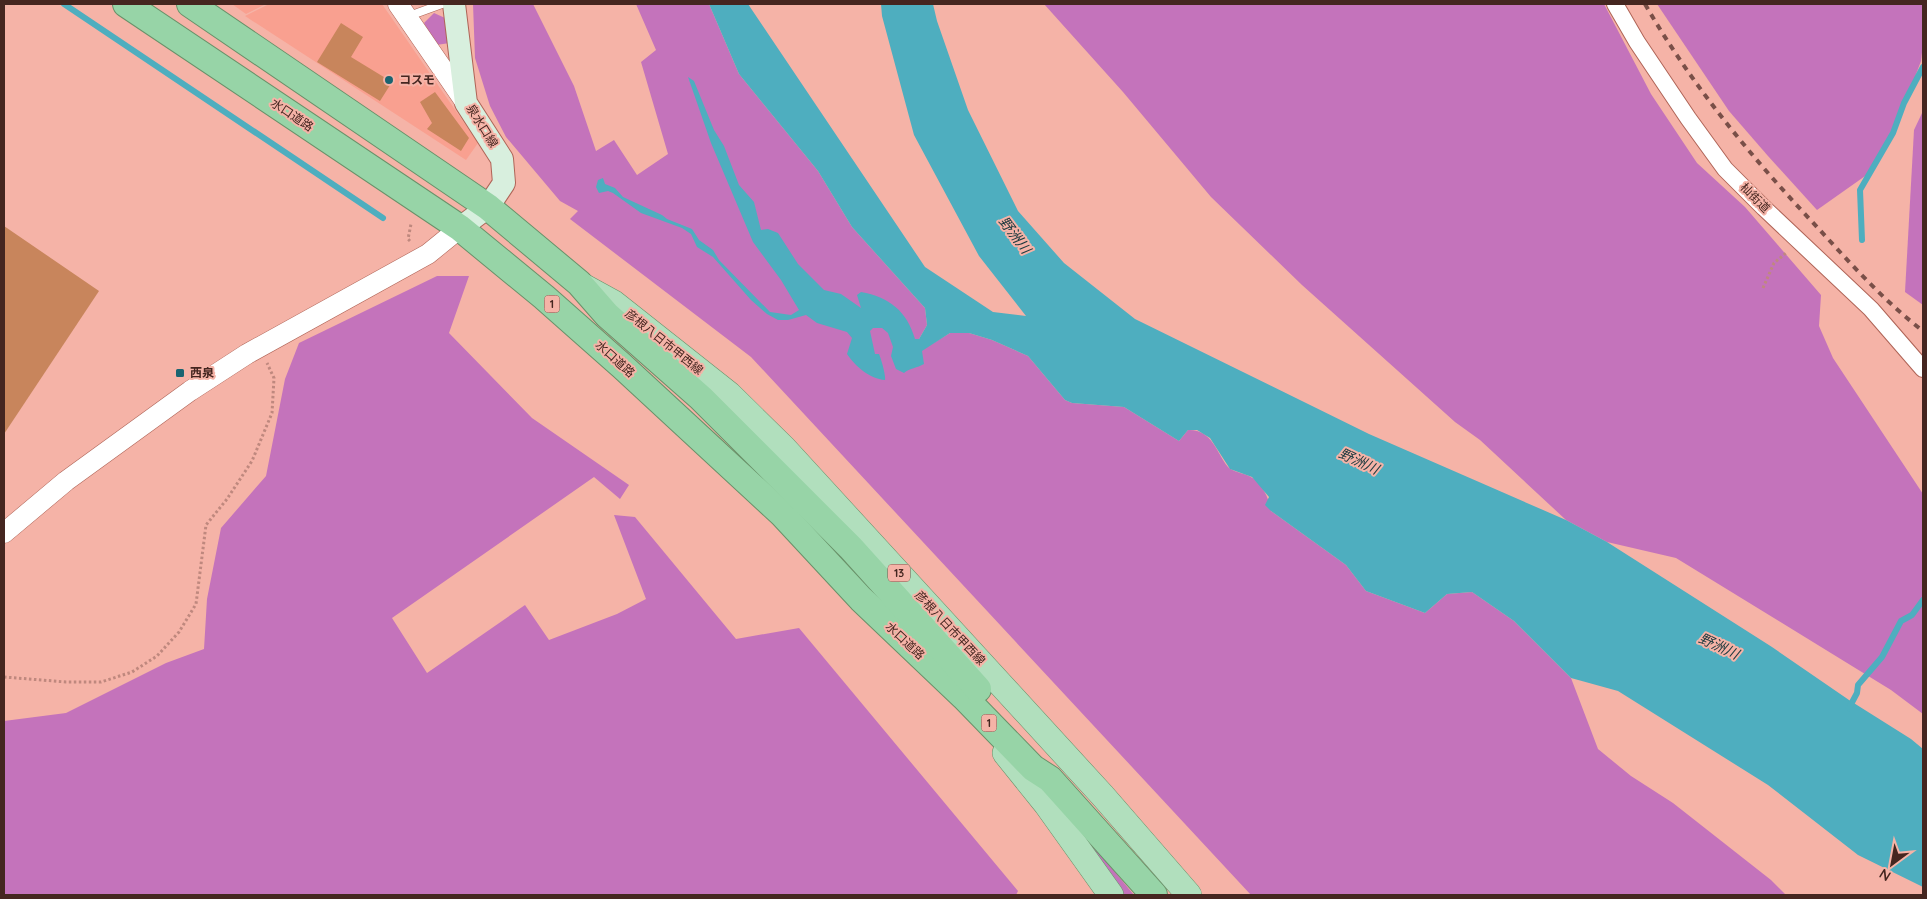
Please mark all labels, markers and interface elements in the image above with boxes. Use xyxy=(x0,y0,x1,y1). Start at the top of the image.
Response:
place label: コスモ xyxy=(399,72,435,87)
marker: コスモ xyxy=(383,74,395,86)
street label: 水口道路 xyxy=(268,95,316,134)
street label: 泉水口線 xyxy=(463,101,502,150)
street label: 杣街道 xyxy=(1737,180,1773,216)
water label: 野洲川 xyxy=(995,213,1036,259)
road number: 1 xyxy=(544,296,560,312)
street label: 彦根八日市甲西線 xyxy=(622,306,706,378)
street label: 水口道路 xyxy=(592,337,638,380)
place label: 西泉 xyxy=(190,365,214,380)
marker: 西泉 xyxy=(174,367,186,379)
water label: 野洲川 xyxy=(1336,444,1384,479)
road number: 13 xyxy=(888,564,910,582)
street label: 彦根八日市甲西線 xyxy=(912,587,989,668)
street label: 水口道路 xyxy=(883,619,928,662)
water label: 野洲川 xyxy=(1696,629,1744,664)
road number: 1 xyxy=(982,714,996,731)
north arrow xyxy=(1867,839,1917,889)
text: N xyxy=(1876,865,1894,885)

